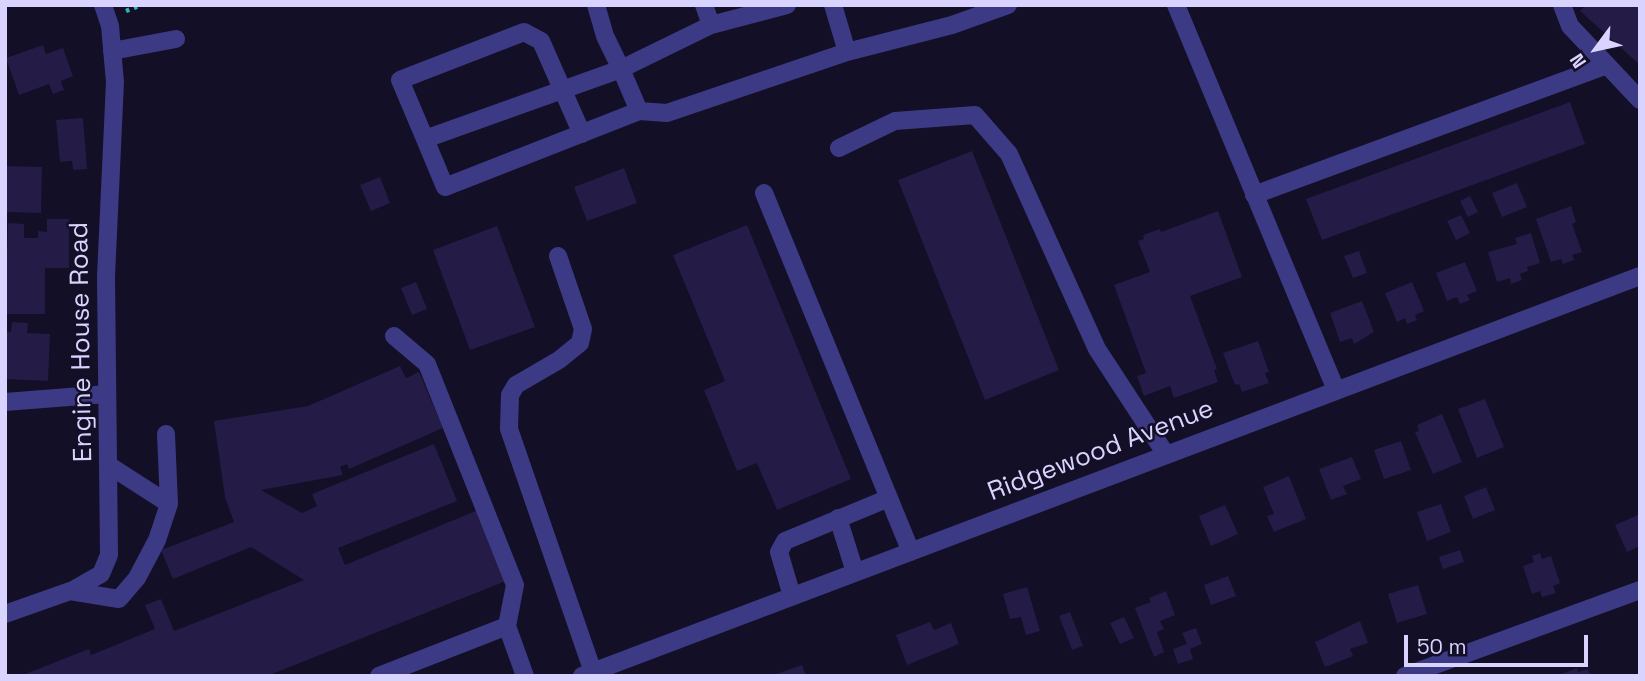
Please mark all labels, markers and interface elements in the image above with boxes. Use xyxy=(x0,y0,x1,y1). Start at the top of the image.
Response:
north arrow xyxy=(1561,14,1631,84)
text: N xyxy=(1564,49,1592,73)
street label: Engine House Road xyxy=(64,222,100,462)
street label: Ridgewood Avenue xyxy=(984,394,1218,508)
scale bar xyxy=(1407,622,1591,666)
text: 50 m xyxy=(1417,633,1467,660)

